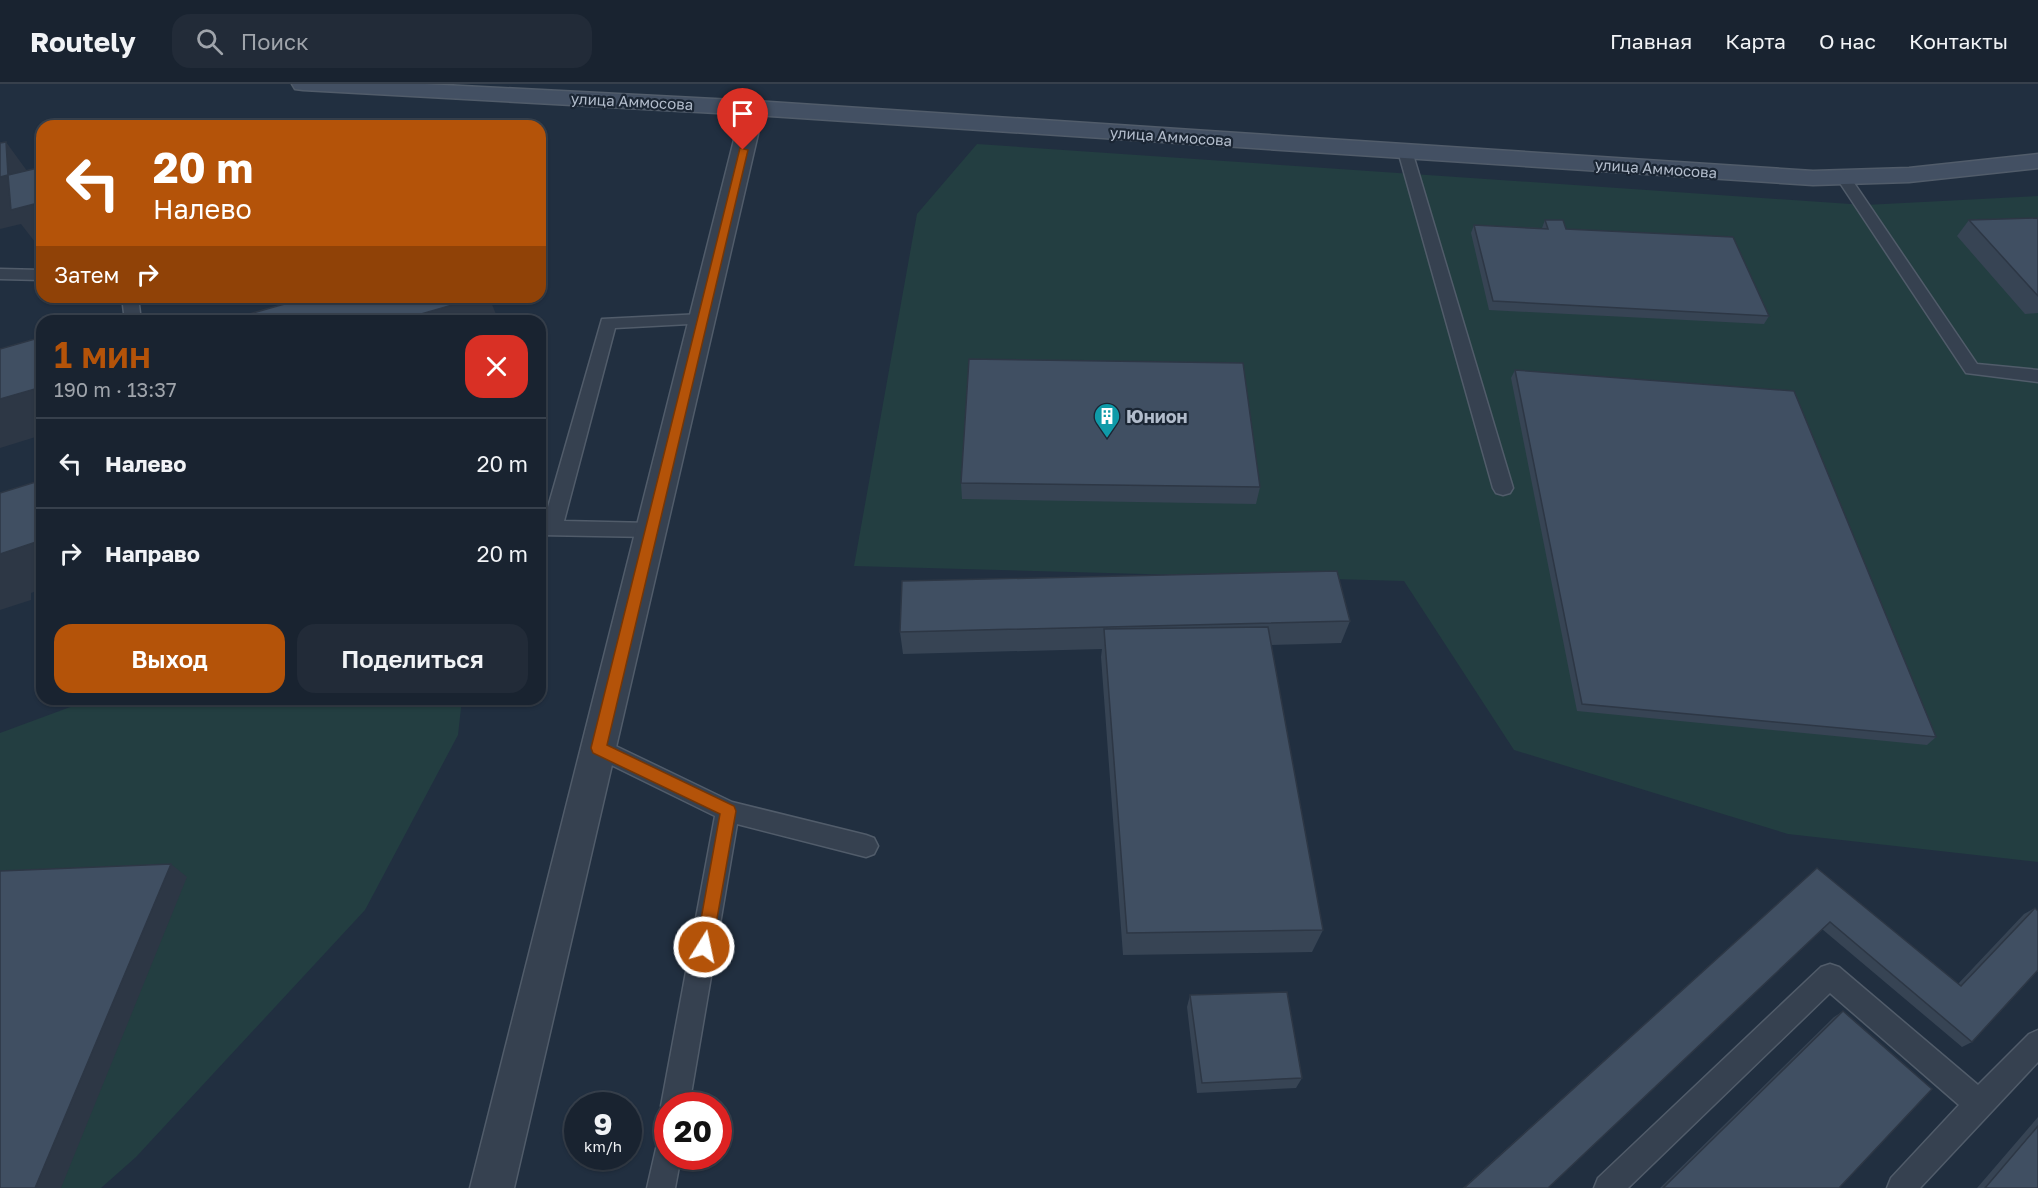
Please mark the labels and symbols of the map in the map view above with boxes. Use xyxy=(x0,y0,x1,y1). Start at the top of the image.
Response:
pin xyxy=(717,88,768,150)
street label: улица Аммосова xyxy=(570,89,694,113)
street label: улица Аммосова xyxy=(1109,123,1233,149)
street label: улица Аммосова xyxy=(1594,155,1718,181)
building icon: Юнион xyxy=(1092,401,1122,439)
place label: Юнион xyxy=(1126,405,1187,427)
position arrow xyxy=(672,915,736,979)
speed limit sign: 20 xyxy=(654,1092,732,1170)

